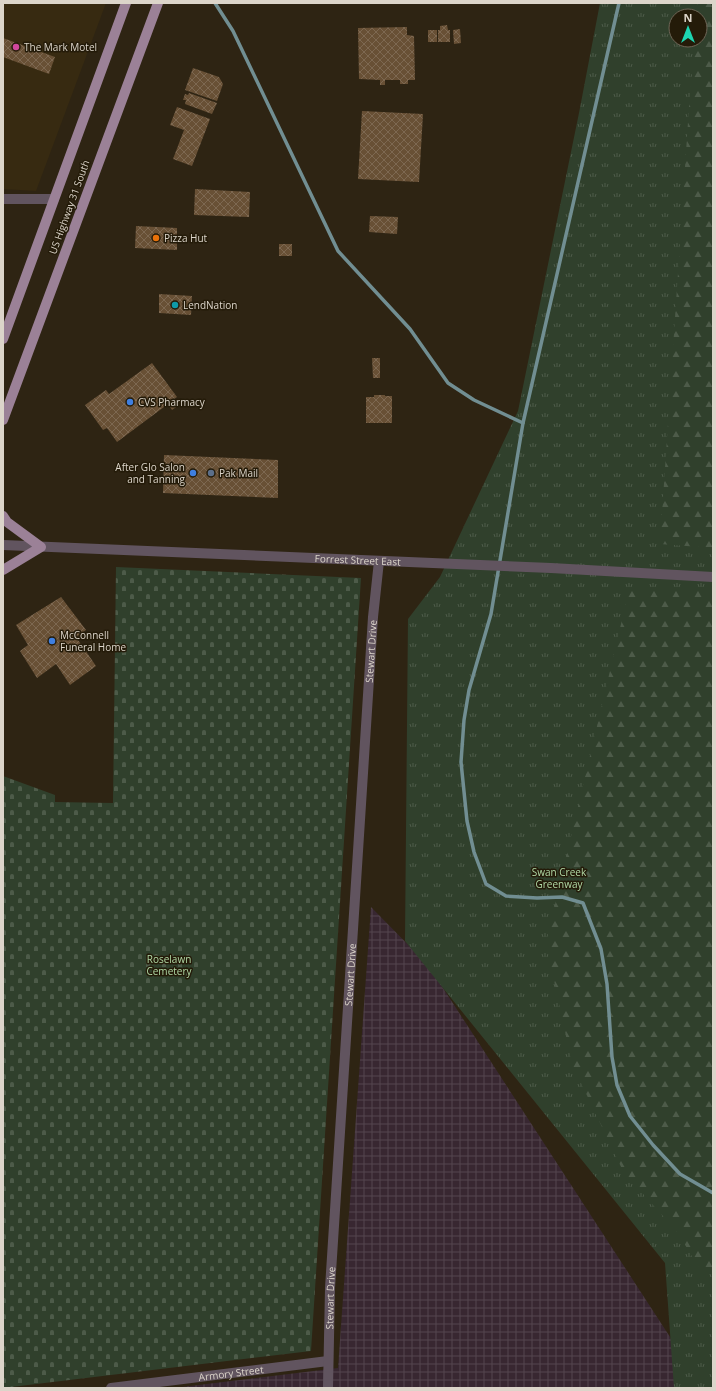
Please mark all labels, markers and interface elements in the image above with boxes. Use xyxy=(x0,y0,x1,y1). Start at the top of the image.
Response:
north arrow xyxy=(668,8,708,48)
text: N xyxy=(684,10,692,25)
place label: The Mark Motel xyxy=(24,40,97,54)
marker: The Mark Motel xyxy=(11,42,21,52)
street label: US Highway 31 South xyxy=(45,158,93,256)
place label: Pizza Hut xyxy=(164,231,208,245)
marker: Pizza Hut xyxy=(151,233,161,243)
place label: LendNation xyxy=(183,298,237,312)
marker: LendNation xyxy=(170,300,180,310)
place label: CVS Pharmacy xyxy=(138,395,206,409)
marker: CVS Pharmacy xyxy=(125,397,135,407)
place label: After Glo Salon and Tanning xyxy=(115,460,186,486)
place label: Pak Mail xyxy=(219,466,258,480)
marker: After Glo Salon and Tanning xyxy=(188,468,198,478)
marker: Pak Mail xyxy=(206,468,216,478)
street label: Forrest Street East xyxy=(314,551,401,569)
street label: Stewart Drive xyxy=(362,619,380,683)
place label: McConnell Funeral Home xyxy=(60,628,126,654)
marker: McConnell Funeral Home xyxy=(47,636,57,646)
park label: Swan Creek Greenway xyxy=(532,865,587,891)
street label: Stewart Drive xyxy=(341,943,359,1006)
park label: Roselawn Cemetery xyxy=(146,952,193,978)
street label: Stewart Drive xyxy=(322,1266,338,1330)
street label: Armory Street xyxy=(198,1362,265,1384)

